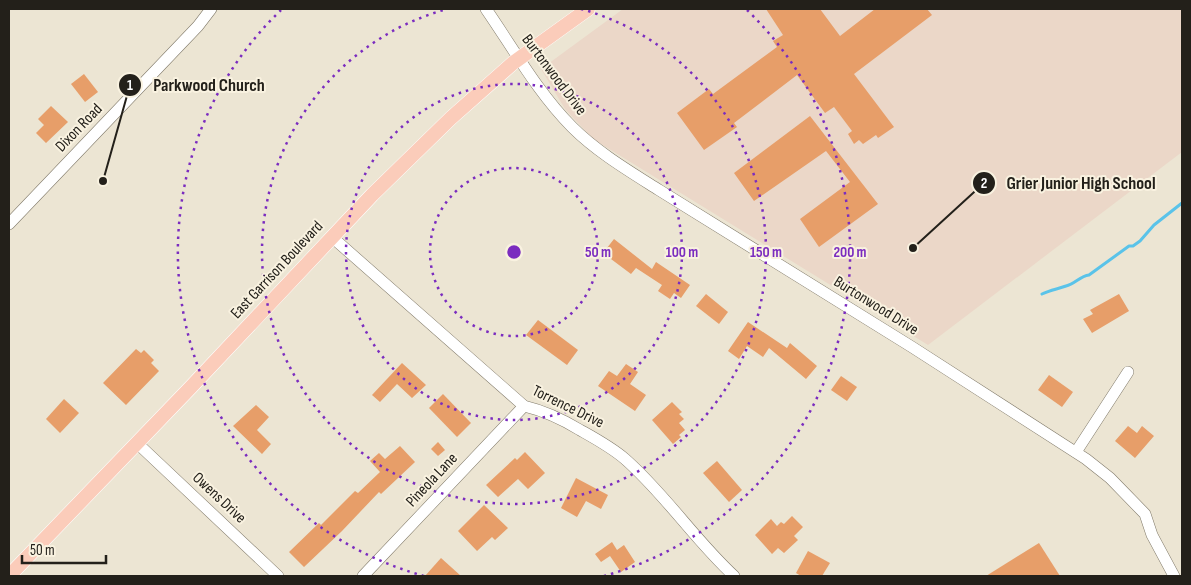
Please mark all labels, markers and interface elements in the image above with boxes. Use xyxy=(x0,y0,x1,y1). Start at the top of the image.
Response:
street label: Burtonwood Drive xyxy=(517,31,591,119)
callout: Parkwood Church xyxy=(118,68,274,101)
text: Parkwood Church xyxy=(153,75,265,96)
text: 1 xyxy=(127,76,133,95)
street label: Dixon Road xyxy=(52,100,106,156)
callout: Grier Junior High School xyxy=(971,166,1166,199)
text: Grier Junior High School xyxy=(1006,173,1156,194)
text: 2 xyxy=(981,174,987,193)
street label: East Garrison Boulevard xyxy=(227,217,327,323)
centre of rings xyxy=(505,243,523,261)
text: 50 m xyxy=(585,243,611,262)
text: 100 m xyxy=(666,243,698,262)
text: 150 m xyxy=(750,243,782,262)
text: 200 m xyxy=(833,243,867,262)
street label: Burtonwood Drive xyxy=(830,272,922,340)
street label: Torrence Drive xyxy=(529,381,607,433)
street label: Pineola Lane xyxy=(402,449,462,511)
street label: Owens Drive xyxy=(188,468,250,528)
scale bar xyxy=(22,532,106,564)
text: 50 m xyxy=(30,541,55,560)

